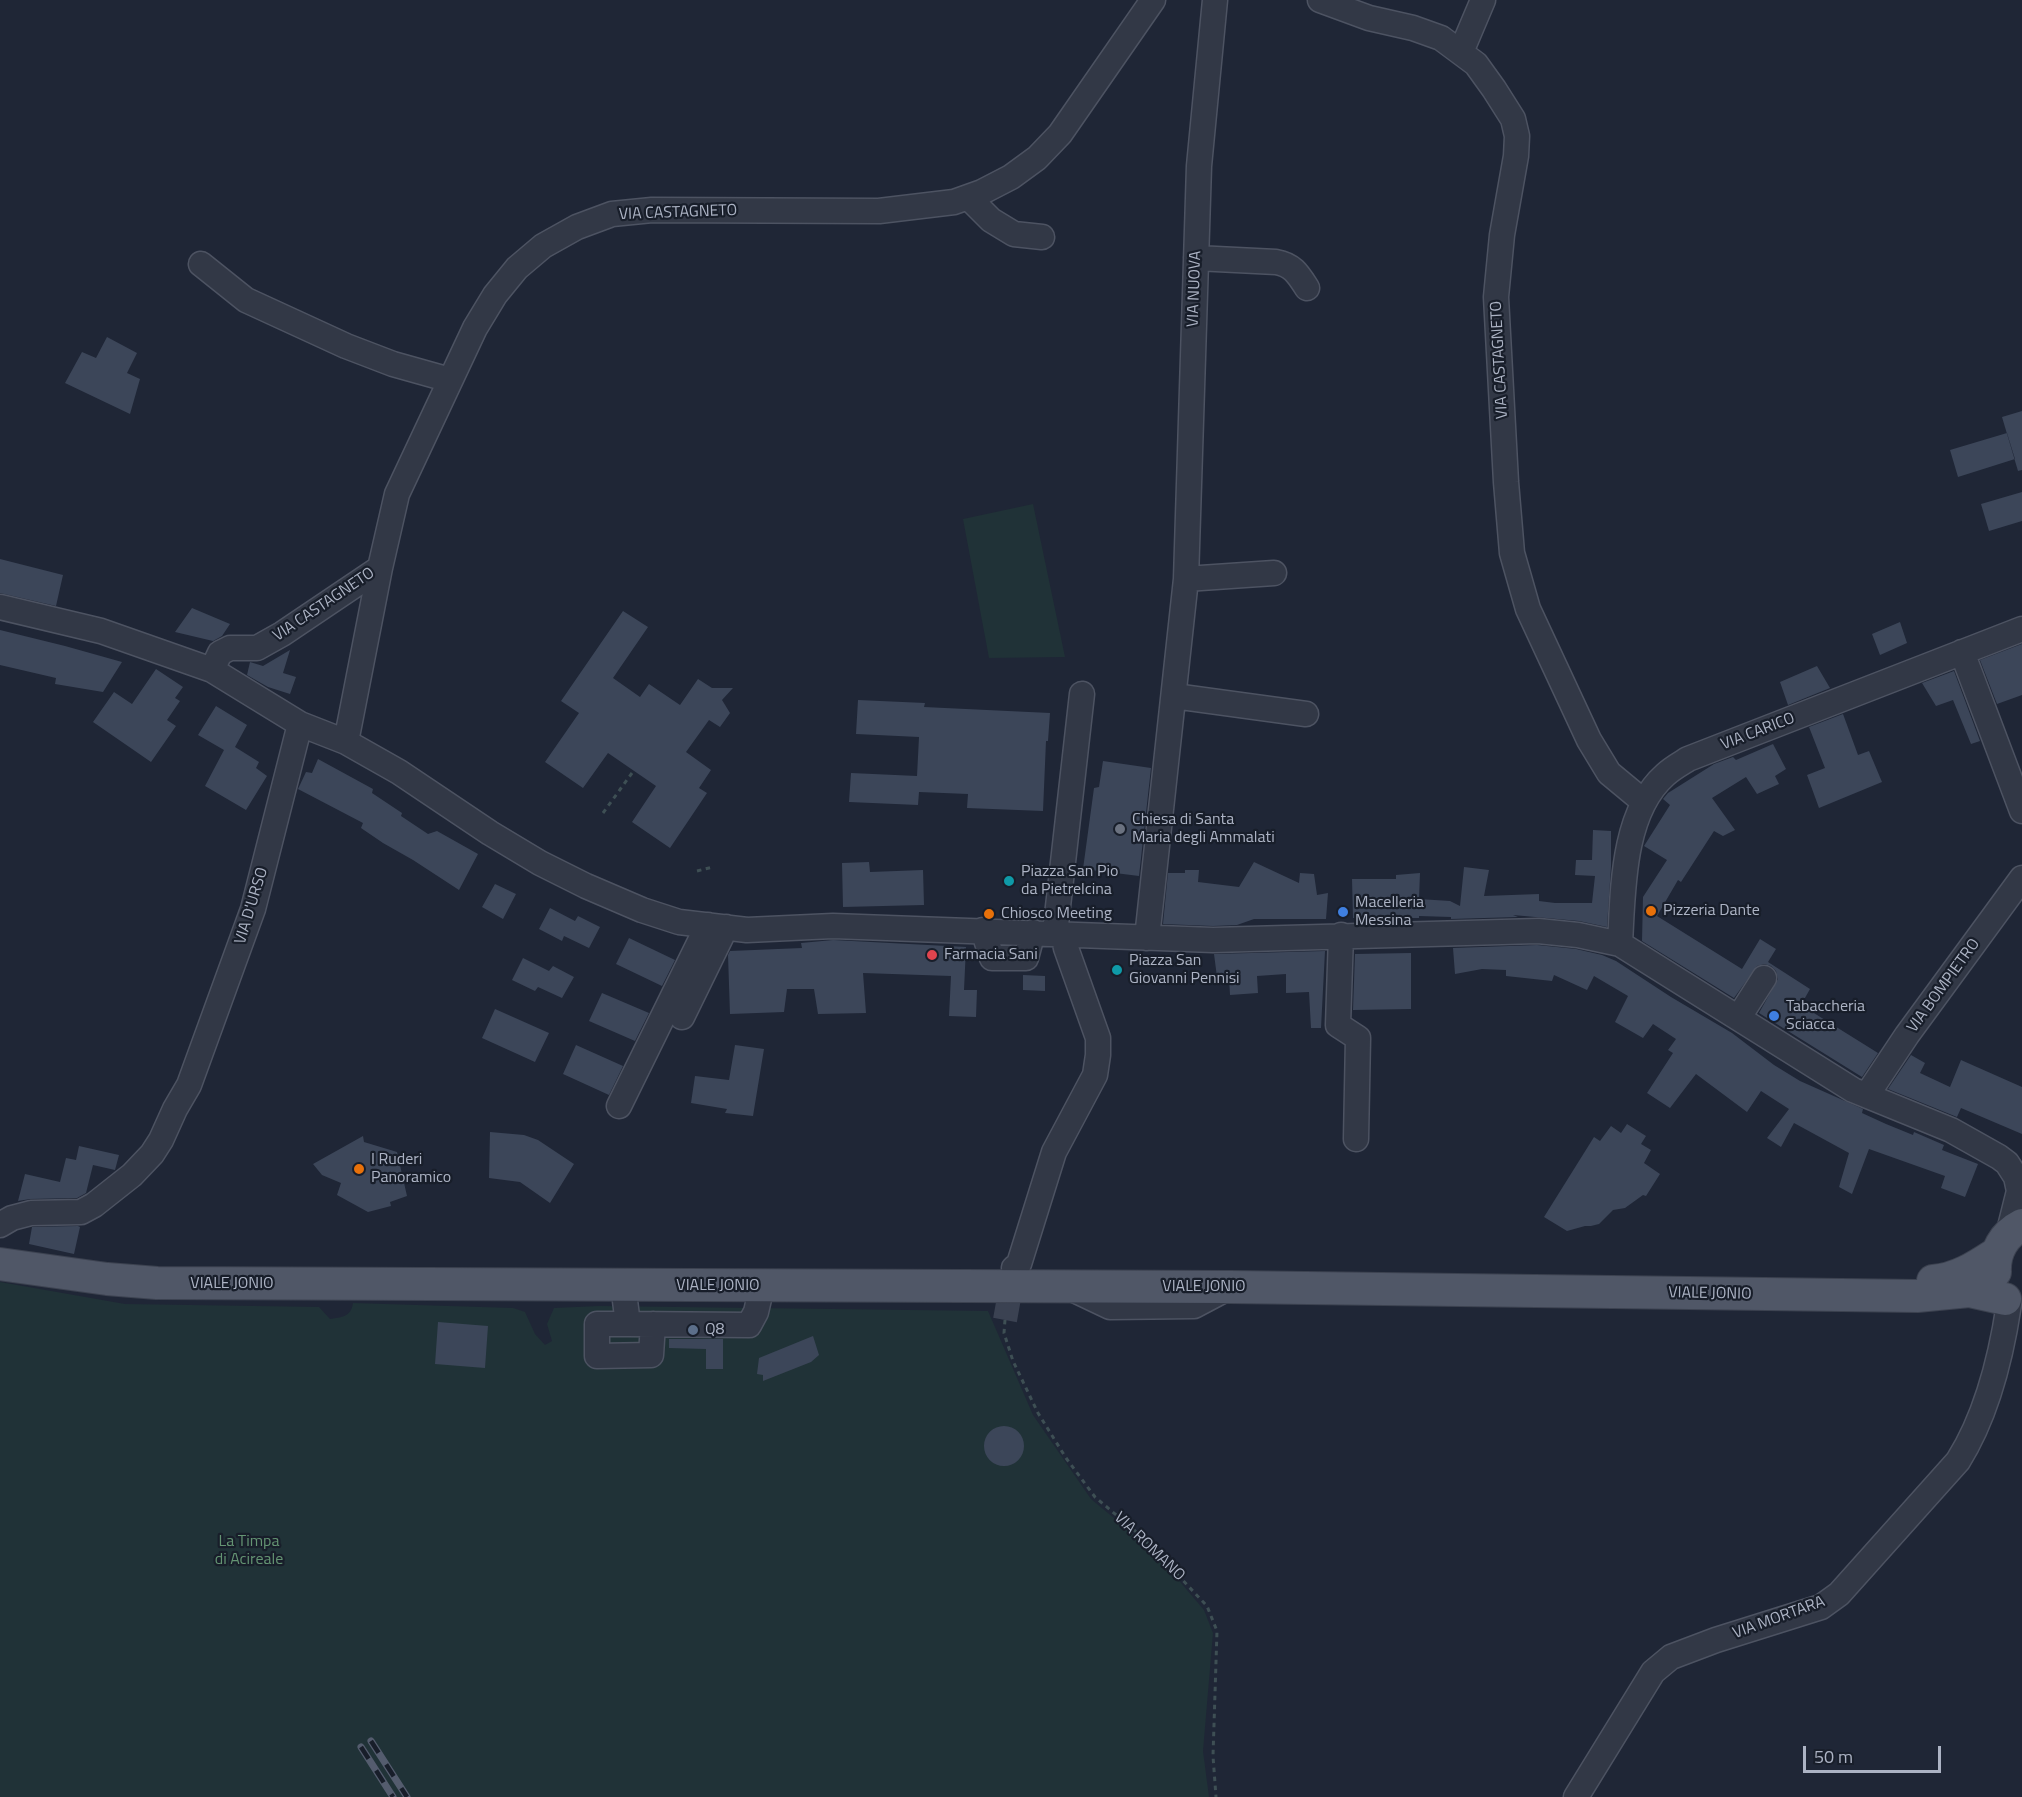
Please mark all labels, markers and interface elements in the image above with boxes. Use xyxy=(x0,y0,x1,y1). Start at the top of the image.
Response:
street label: VIA CASTAGNETO xyxy=(619,201,737,225)
street label: VIA NUOVA xyxy=(1184,251,1206,327)
street label: VIA CASTAGNETO xyxy=(1487,300,1513,420)
street label: VIA CASTAGNETO xyxy=(270,564,378,646)
street label: VIA CARICO xyxy=(1718,709,1798,755)
place label: Chiesa di Santa Maria degli Ammalati xyxy=(1132,810,1275,848)
marker: Chiesa di Santa Maria degli Ammalati xyxy=(1113,822,1127,836)
place label: Piazza San Pio da Pietrelcina xyxy=(1021,862,1118,900)
street label: VIA D'URSO xyxy=(231,865,273,947)
marker: Piazza San Pio da Pietrelcina xyxy=(1002,874,1016,888)
place label: Macelleria Messina xyxy=(1355,893,1424,931)
place label: Pizzeria Dante xyxy=(1663,901,1760,921)
place label: Chiosco Meeting xyxy=(1001,904,1112,924)
marker: Pizzeria Dante xyxy=(1644,904,1658,918)
marker: Macelleria Messina xyxy=(1336,905,1350,919)
marker: Chiosco Meeting xyxy=(982,907,996,921)
street label: VIA BOMPIETRO xyxy=(1904,935,1984,1037)
place label: Farmacia Sani xyxy=(944,945,1038,965)
marker: Farmacia Sani xyxy=(925,948,939,962)
place label: Piazza San Giovanni Pennisi xyxy=(1129,951,1240,989)
marker: Piazza San Giovanni Pennisi xyxy=(1110,963,1124,977)
place label: Tabaccheria Sciacca xyxy=(1786,997,1865,1035)
marker: Tabaccheria Sciacca xyxy=(1767,1009,1781,1023)
place label: I Ruderi Panoramico xyxy=(371,1150,451,1188)
marker: I Ruderi Panoramico xyxy=(352,1162,366,1176)
street label: VIALE JONIO xyxy=(190,1274,274,1294)
street label: VIALE JONIO xyxy=(676,1276,760,1296)
street label: VIALE JONIO xyxy=(1162,1277,1246,1297)
street label: VIALE JONIO xyxy=(1668,1284,1752,1304)
place label: Q8 xyxy=(705,1320,725,1340)
marker: Q8 xyxy=(686,1323,700,1337)
street label: VIA ROMANO xyxy=(1110,1508,1188,1586)
park label: La Timpa di Acireale xyxy=(215,1532,283,1570)
street label: VIA MORTARA xyxy=(1730,1592,1828,1644)
scale bar xyxy=(1806,1734,1944,1772)
text: 50 m xyxy=(1814,1743,1853,1770)

